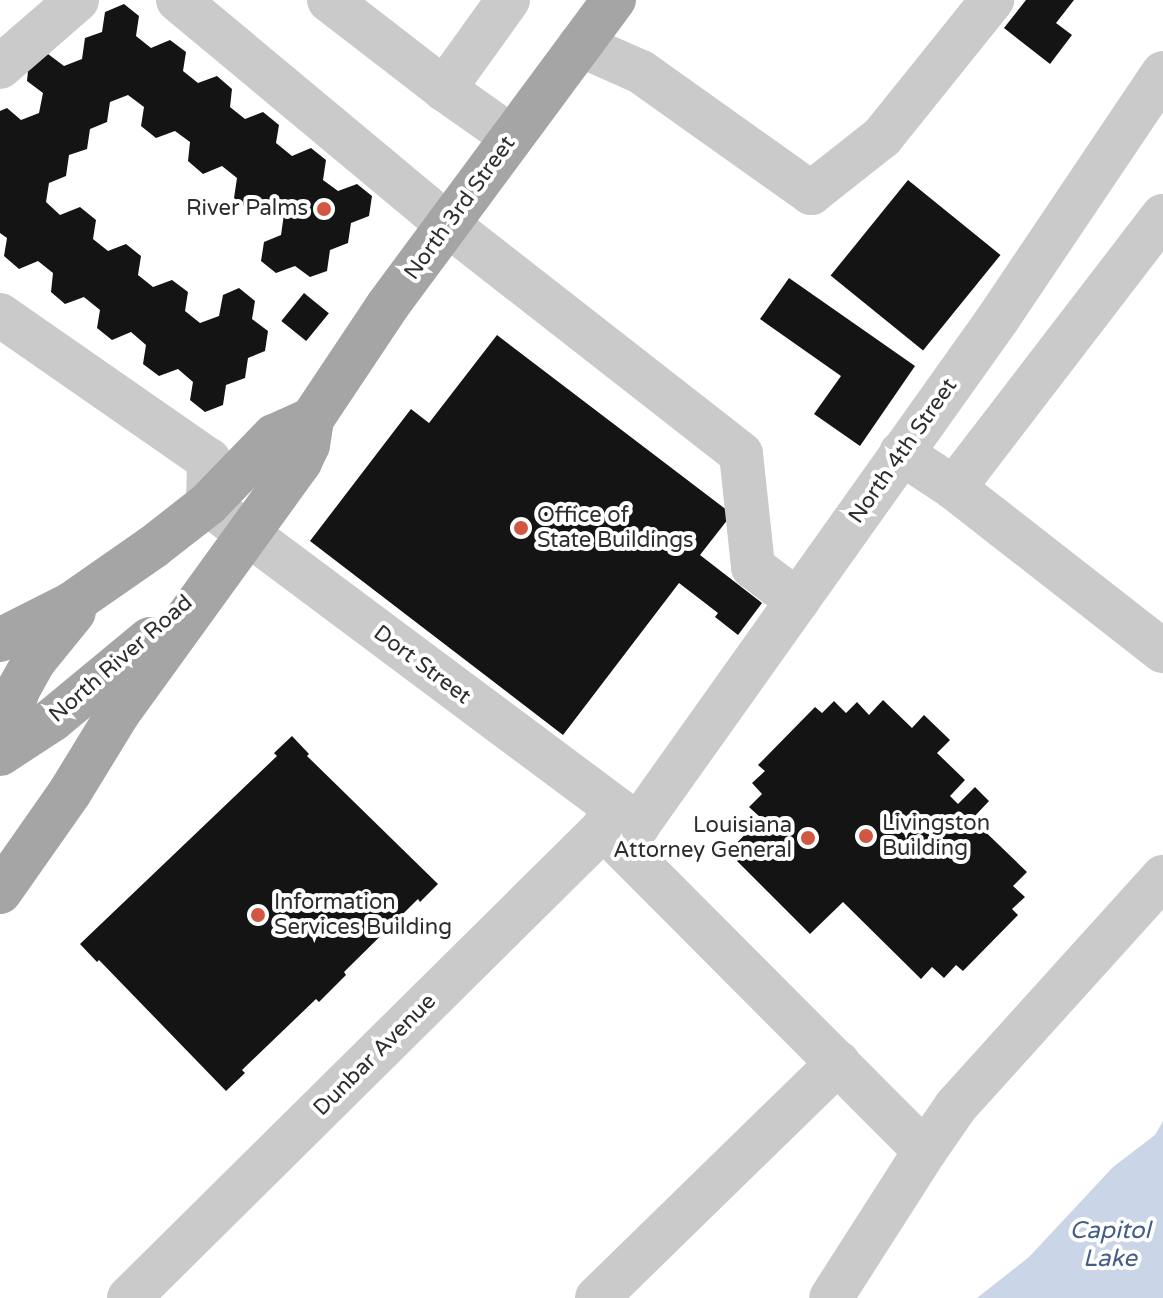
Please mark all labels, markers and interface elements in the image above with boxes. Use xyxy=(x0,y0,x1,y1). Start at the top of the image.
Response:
street label: North 3rd Street xyxy=(399,131,521,285)
place label: River Palms xyxy=(186,196,308,222)
marker: River Palms xyxy=(315,200,333,218)
street label: North 4th Street xyxy=(843,373,963,529)
place label: Office of State Buildings xyxy=(537,502,694,554)
marker: Office of State Buildings xyxy=(512,519,530,537)
street label: North River Road xyxy=(44,590,198,728)
street label: Dort Street xyxy=(368,620,476,710)
place label: Livingston Building xyxy=(882,810,990,862)
place label: Louisiana Attorney General xyxy=(613,812,792,864)
marker: Livingston Building xyxy=(857,827,875,845)
marker: Louisiana Attorney General xyxy=(799,829,817,847)
place label: Information Services Building xyxy=(274,889,452,940)
marker: Information Services Building xyxy=(249,906,267,924)
street label: Dunbar Avenue xyxy=(308,988,442,1122)
water label: Capitol Lake xyxy=(1070,1217,1150,1273)

